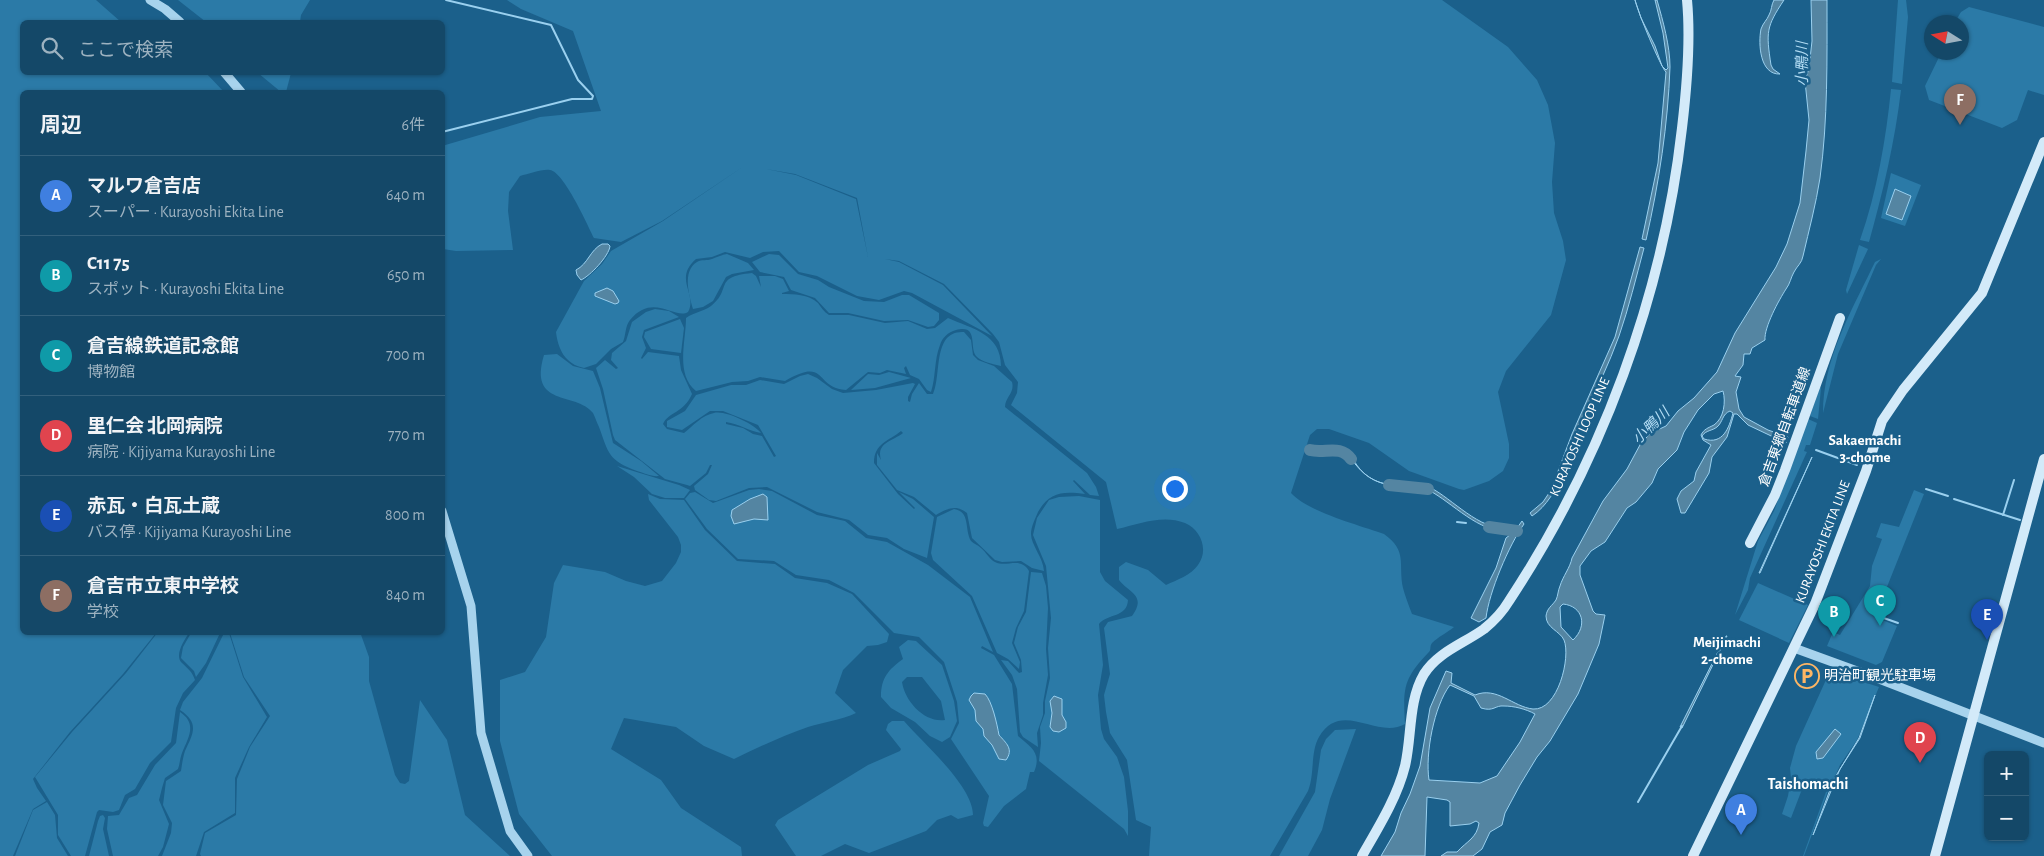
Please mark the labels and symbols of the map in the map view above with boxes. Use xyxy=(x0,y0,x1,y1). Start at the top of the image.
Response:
north arrow xyxy=(1924,15,1969,60)
water label: 小鴨川 xyxy=(1794,40,1810,87)
pin: F xyxy=(1944,84,1976,125)
street label: 倉吉東郷自転車道線 xyxy=(1756,365,1813,489)
street label: KURAYOSHI LOOP LINE xyxy=(1548,375,1613,498)
water label: 小鴨川 xyxy=(1629,403,1674,447)
district label: Sakaemachi 3-chome xyxy=(1829,433,1901,465)
your location xyxy=(1162,476,1188,502)
street label: KURAYOSHI EKITA LINE xyxy=(1793,479,1853,605)
pin: C xyxy=(1864,585,1896,626)
pin: B xyxy=(1818,596,1850,637)
pin: E xyxy=(1971,599,2003,640)
district label: Meijimachi 2-chome xyxy=(1693,635,1761,667)
parking icon: 明治町観光駐車場 xyxy=(1794,663,1820,689)
place label: 明治町観光駐車場 xyxy=(1824,668,1936,683)
pin: D xyxy=(1904,722,1936,763)
district label: Taishomachi xyxy=(1768,776,1848,792)
pin: A xyxy=(1725,794,1757,835)

